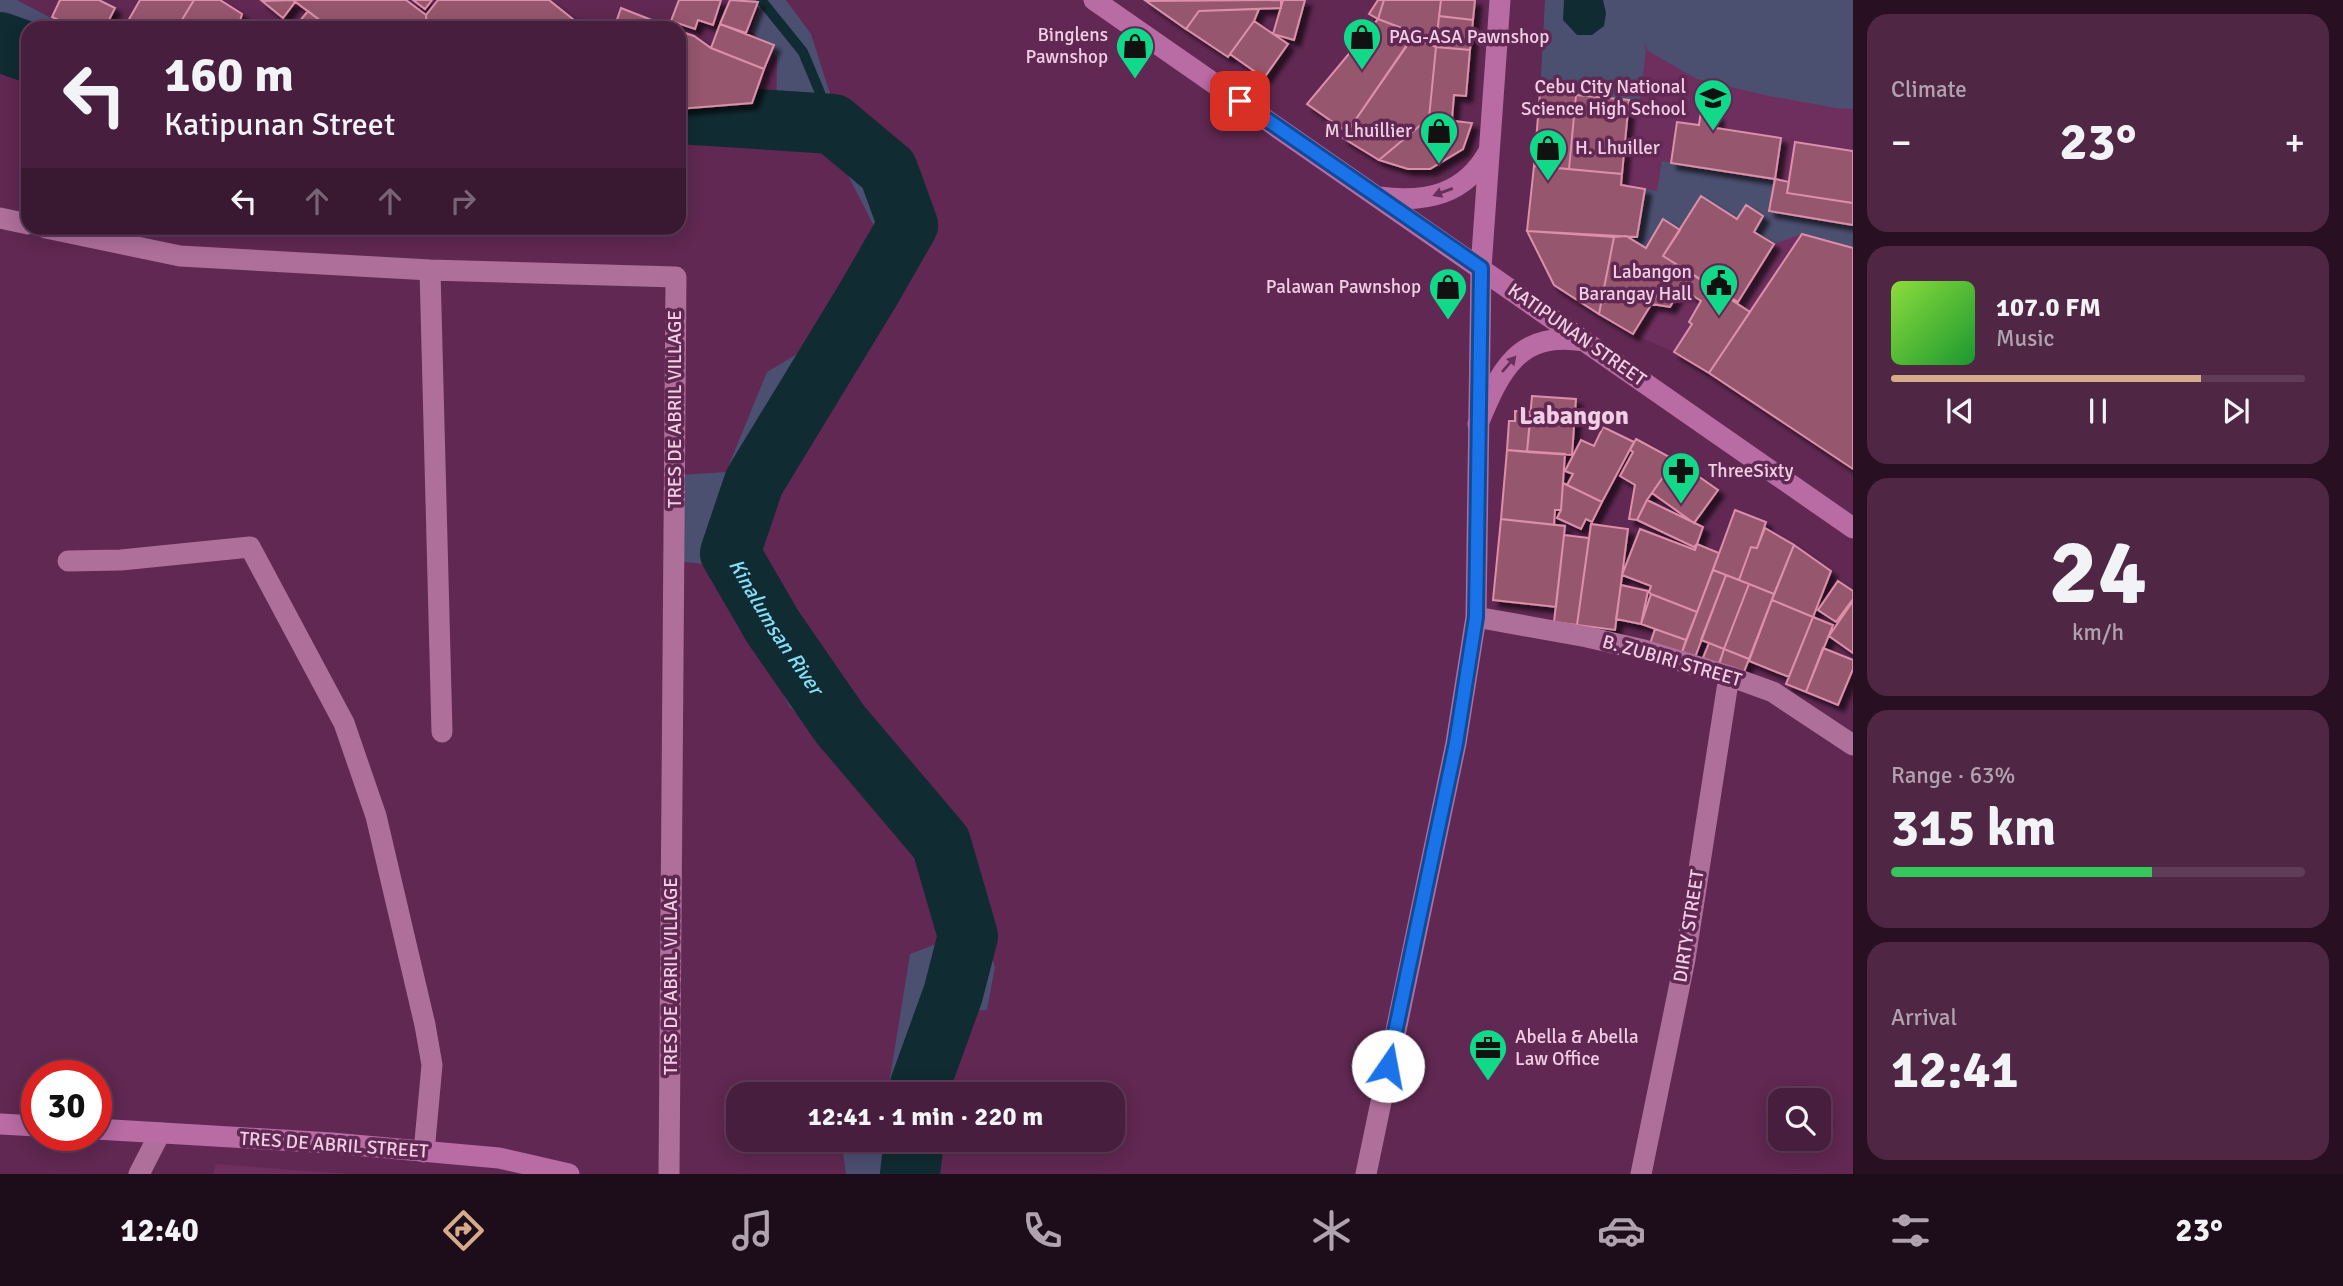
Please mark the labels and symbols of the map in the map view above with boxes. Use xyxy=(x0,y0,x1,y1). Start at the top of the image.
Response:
shop icon: PAG-ASA Pawnshop xyxy=(1341,16,1383,71)
place label: Binglens Pawnshop xyxy=(1026,23,1108,69)
shop icon: Binglens Pawnshop xyxy=(1114,25,1156,80)
place label: PAG-ASA Pawnshop xyxy=(1389,25,1549,49)
pin xyxy=(1210,71,1270,131)
place label: Cebu City National Science High School xyxy=(1521,75,1686,121)
school or university icon: Cebu City National Science High School xyxy=(1692,77,1734,132)
shop icon: M Lhuillier xyxy=(1418,110,1460,165)
place label: M Lhuillier xyxy=(1324,119,1412,143)
shop icon: H. Lhuiller xyxy=(1527,127,1569,182)
place label: H. Lhuiller xyxy=(1575,136,1660,160)
one-way arrow xyxy=(1432,187,1453,198)
place label: Labangon Barangay Hall xyxy=(1578,260,1692,306)
public building icon: Labangon Barangay Hall xyxy=(1698,262,1740,317)
shop icon: Palawan Pawnshop xyxy=(1427,266,1469,321)
place label: Palawan Pawnshop xyxy=(1266,275,1421,299)
street label: KATIPUNAN STREET xyxy=(1503,278,1651,392)
street label: TRES DE ABRIL VILLAGE xyxy=(663,310,687,508)
one-way arrow xyxy=(1501,355,1517,373)
district label: Labangon xyxy=(1519,400,1629,432)
pharmacy icon: ThreeSixty xyxy=(1660,450,1702,505)
place label: ThreeSixty xyxy=(1708,459,1793,483)
water label: Kinalumsan River xyxy=(723,554,831,702)
street label: B. ZUBIRI STREET xyxy=(1599,630,1745,693)
street label: DIRTY STREET xyxy=(1668,867,1710,984)
street label: TRES DE ABRIL VILLAGE xyxy=(659,877,683,1075)
place label: Abella & Abella Law Office xyxy=(1515,1025,1639,1071)
office icon: Abella & Abella Law Office xyxy=(1467,1027,1509,1082)
position arrow xyxy=(1351,1029,1425,1103)
speed limit sign: 30 xyxy=(21,1060,112,1151)
street label: TRES DE ABRIL STREET xyxy=(239,1126,430,1164)

